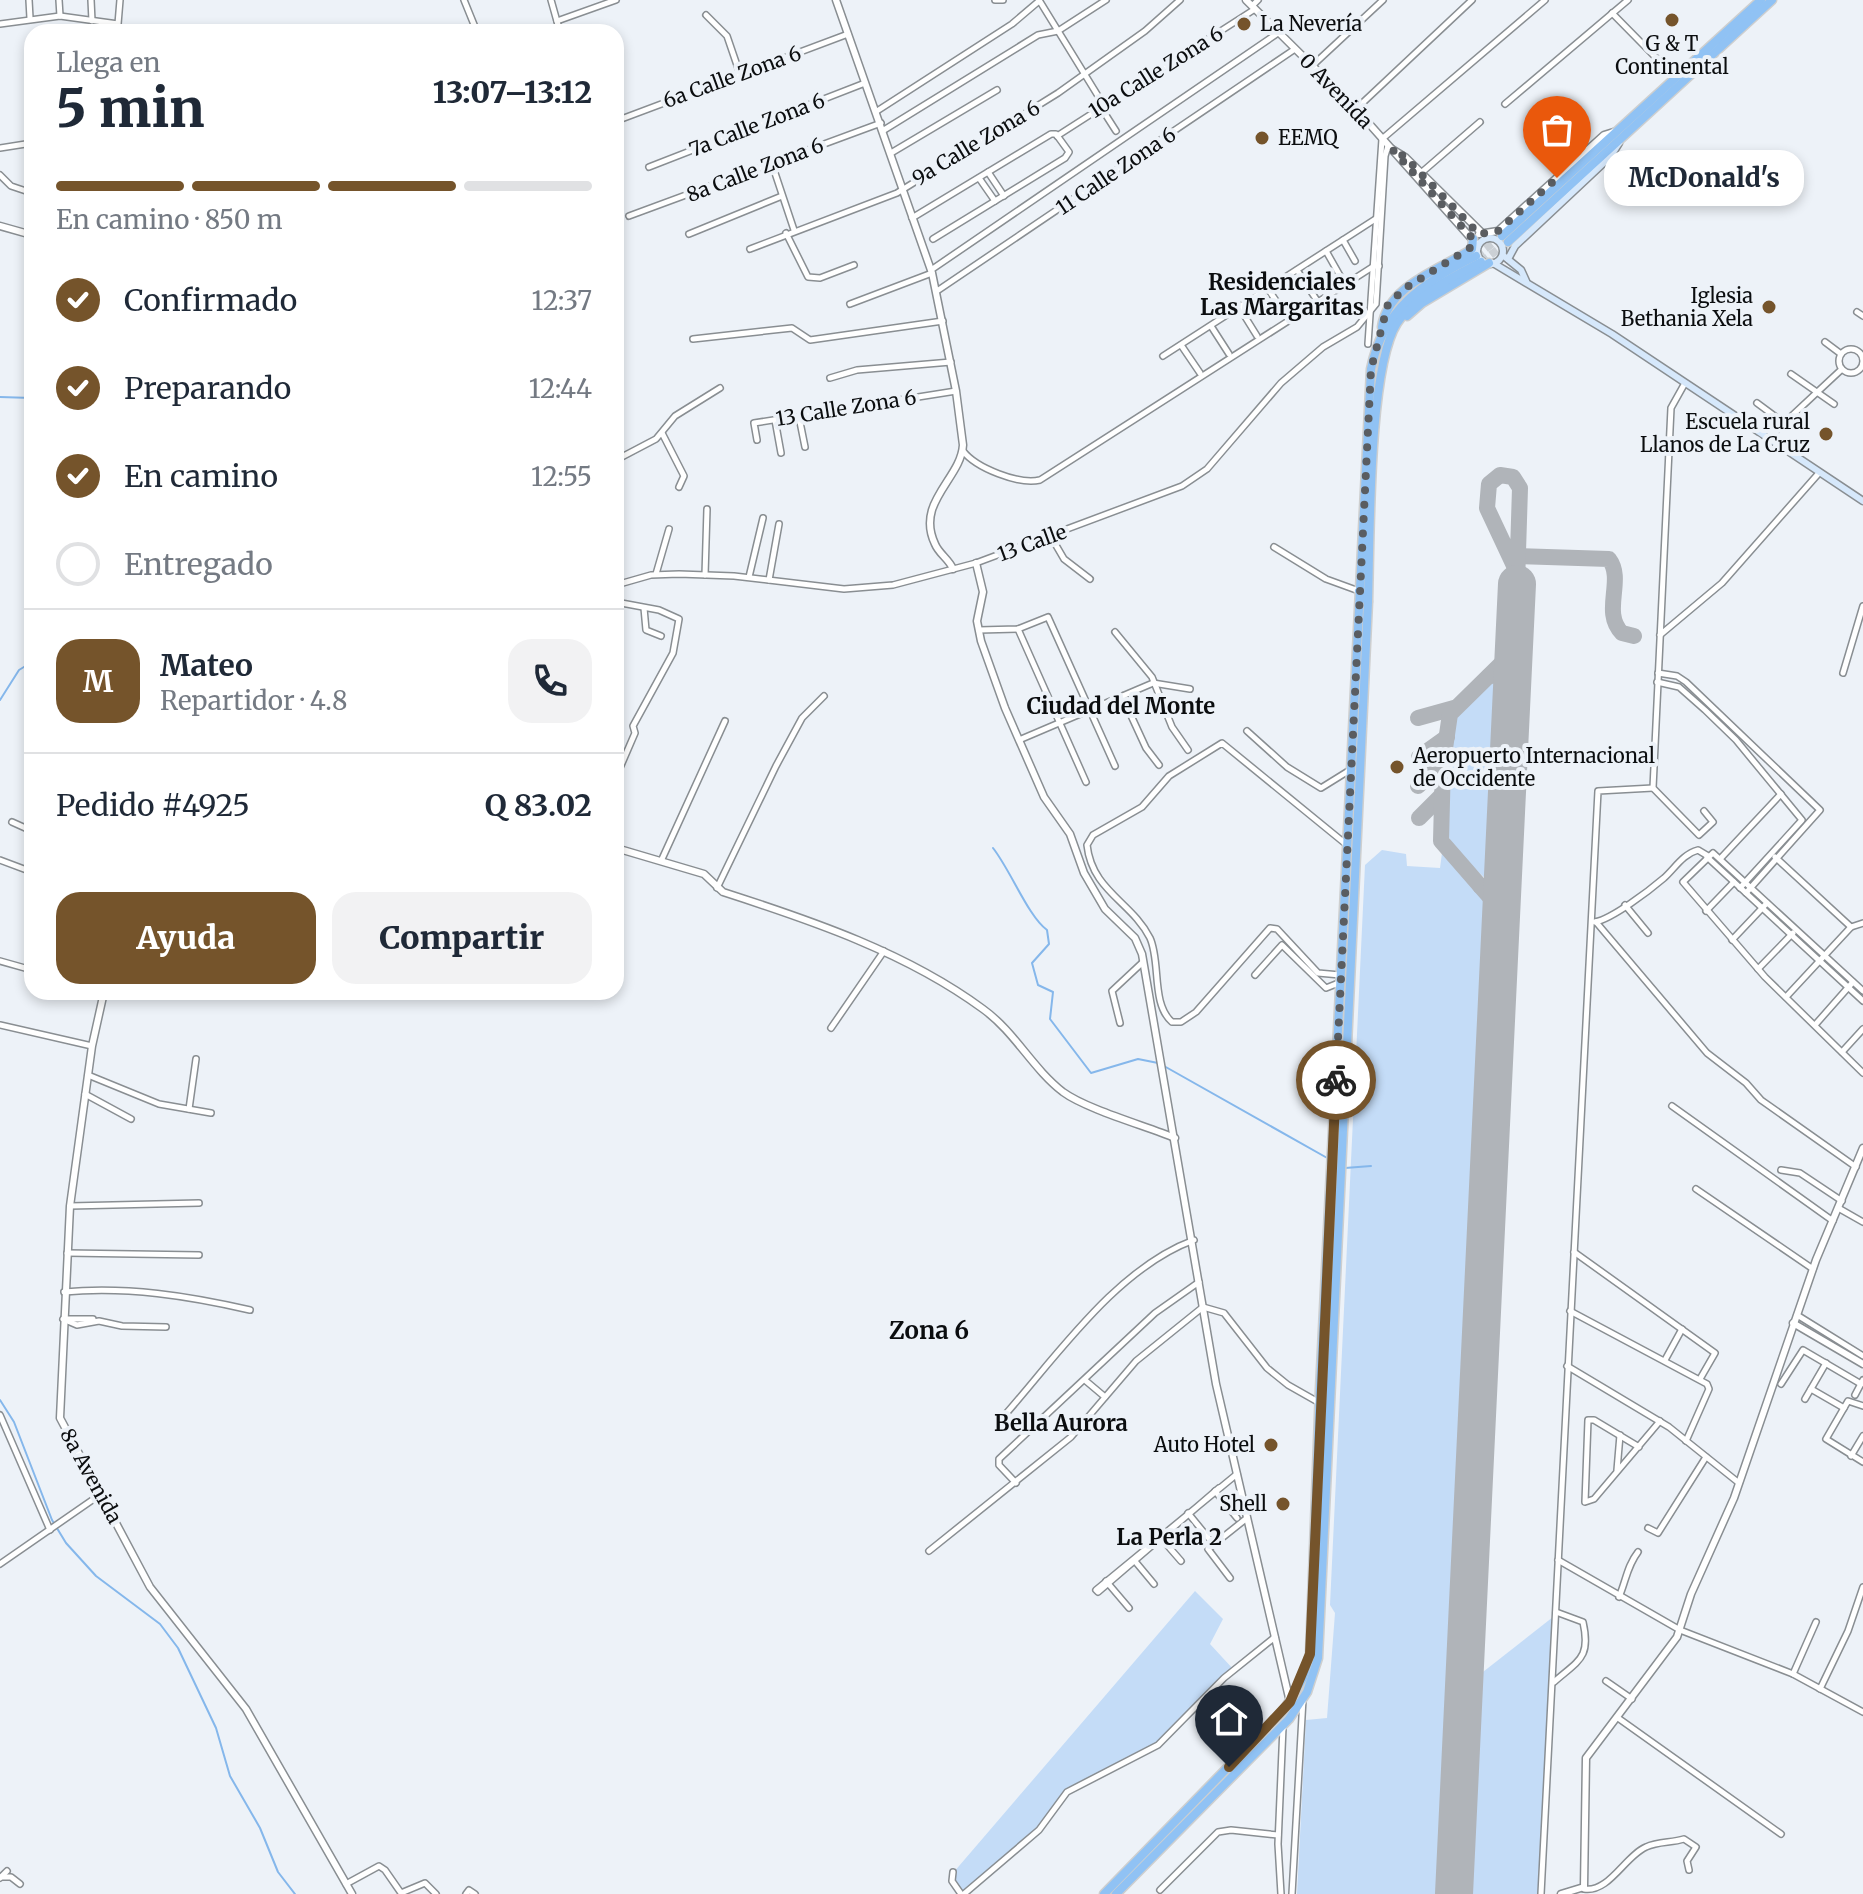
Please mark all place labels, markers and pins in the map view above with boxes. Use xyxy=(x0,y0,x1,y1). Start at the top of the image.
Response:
place label: La Nevería xyxy=(1260,11,1363,36)
marker: G & T Continental xyxy=(1663,11,1681,29)
marker: La Nevería xyxy=(1235,15,1253,33)
place label: G & T Continental xyxy=(1615,31,1729,79)
pin xyxy=(1523,96,1591,178)
place label: EEMQ xyxy=(1278,125,1339,150)
marker: EEMQ xyxy=(1253,129,1271,147)
callout: McDonald's xyxy=(1605,150,1805,206)
place label: Iglesia Bethania Xela xyxy=(1621,283,1753,331)
marker: Iglesia Bethania Xela xyxy=(1760,298,1778,316)
place label: Escuela rural Llanos de La Cruz xyxy=(1640,409,1810,457)
marker: Escuela rural Llanos de La Cruz xyxy=(1817,425,1835,443)
place label: Aeropuerto Internacional de Occidente xyxy=(1412,743,1655,791)
marker: Aeropuerto Internacional de Occidente xyxy=(1388,758,1406,776)
place label: Auto Hotel xyxy=(1153,1432,1255,1457)
marker: Auto Hotel xyxy=(1262,1436,1280,1454)
place label: Shell xyxy=(1219,1491,1267,1516)
marker: Shell xyxy=(1274,1495,1292,1513)
pin xyxy=(1195,1685,1263,1767)

